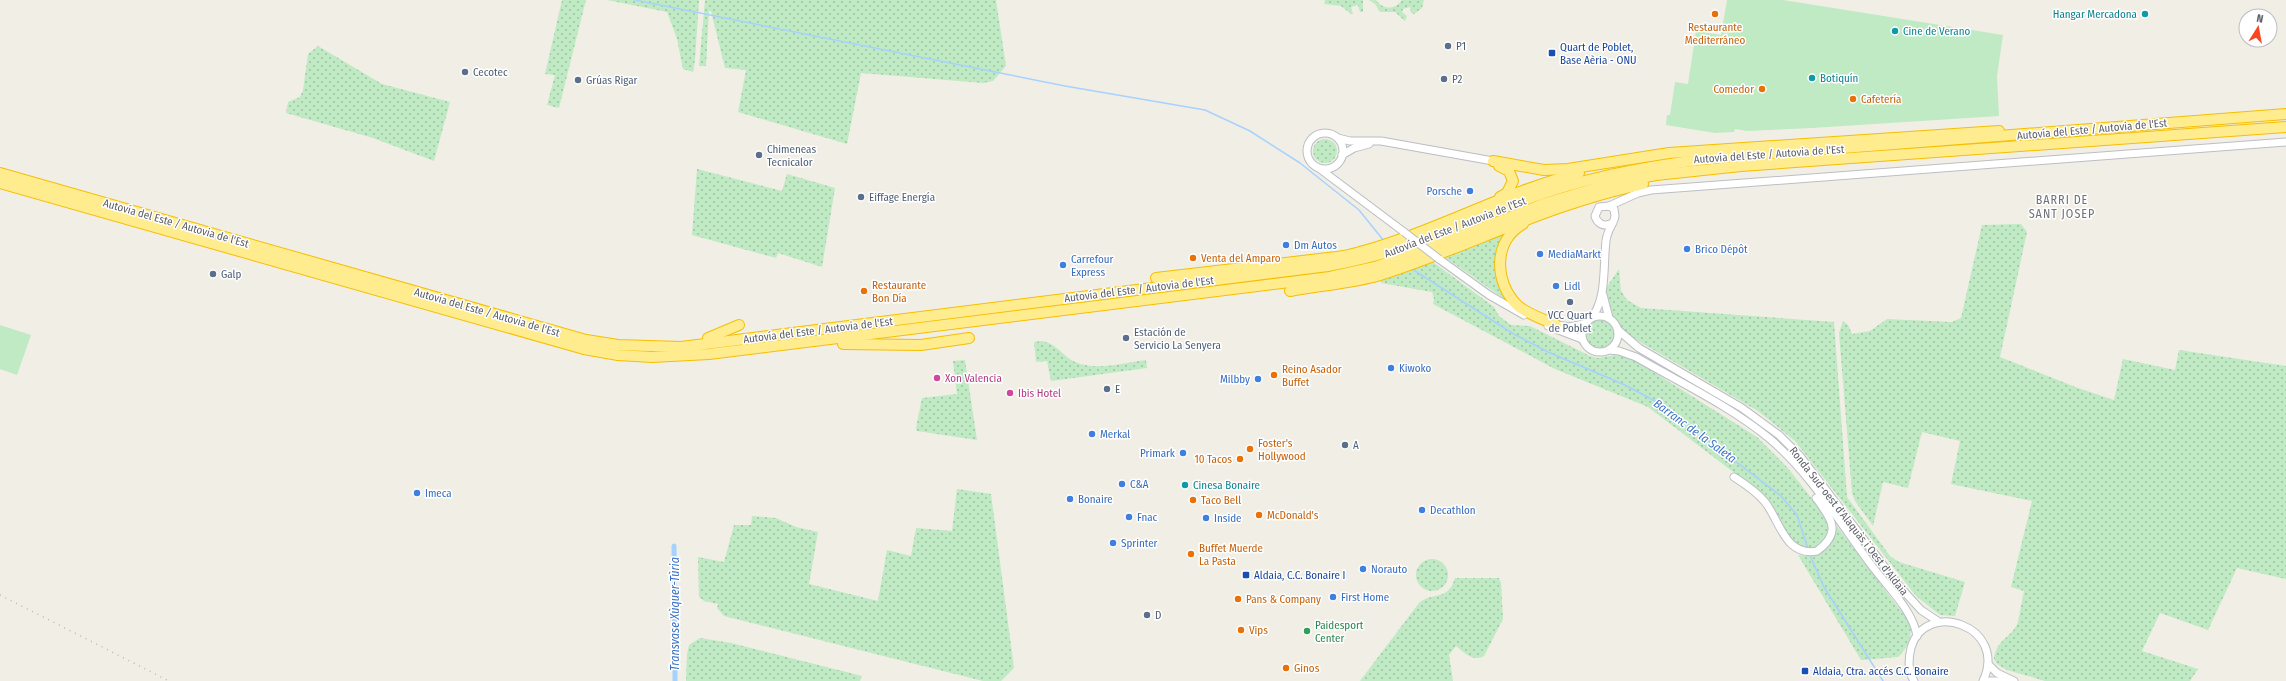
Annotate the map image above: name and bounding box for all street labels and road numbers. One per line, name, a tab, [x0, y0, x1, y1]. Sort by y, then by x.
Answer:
street label: Autovía del Este / Autovia de l'Est	[2016, 116, 2168, 143]
street label: Autovía del Este / Autovia de l'Est	[1693, 143, 1845, 166]
street label: Autovía del Este / Autovia de l'Est	[1382, 194, 1528, 261]
street label: Autovía del Este / Autovia de l'Est	[102, 196, 251, 251]
street label: Autovía del Este / Autovia de l'Est	[1063, 274, 1215, 305]
street label: Autovía del Este / Autovia de l'Est	[413, 285, 562, 340]
street label: Autovía del Este / Autovia de l'Est	[742, 315, 894, 346]
street label: Ronda Sud-oest d'Alaquàs i Oest d'Aldaia	[1787, 444, 1911, 598]

